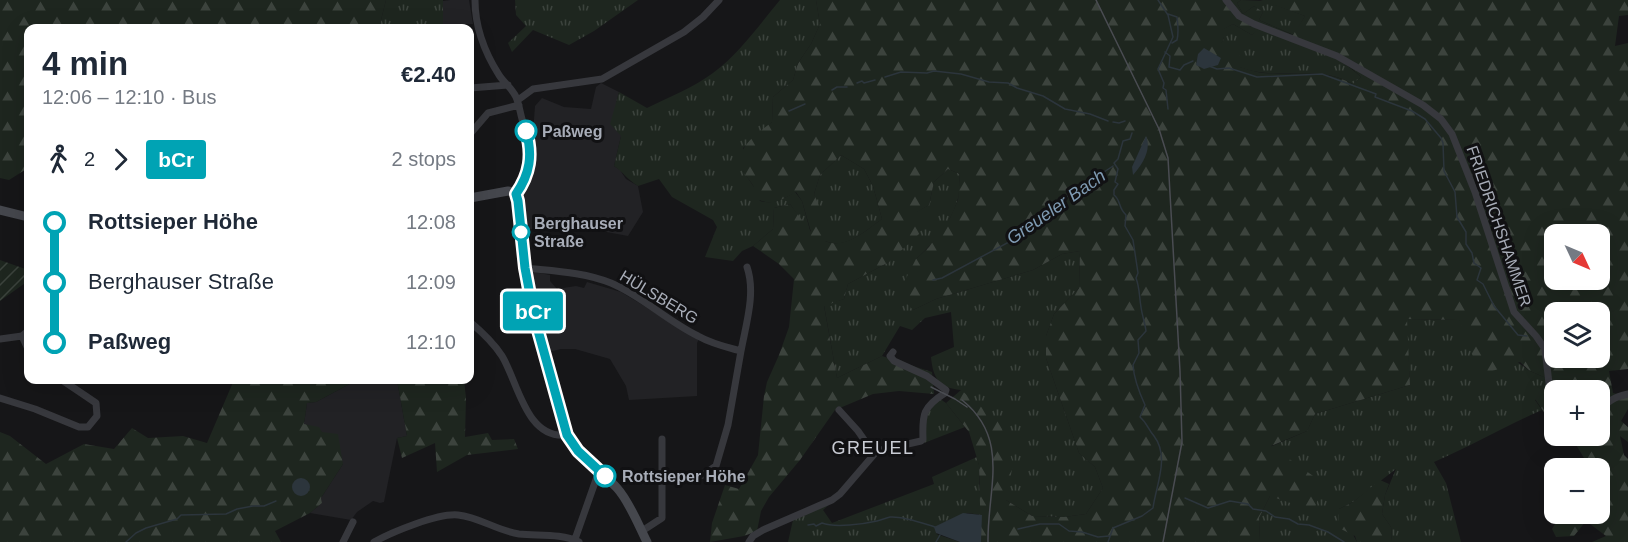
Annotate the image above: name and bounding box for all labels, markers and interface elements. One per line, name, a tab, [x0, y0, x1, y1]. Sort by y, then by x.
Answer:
text: 4 min	[42, 45, 128, 82]
text: €2.40	[401, 62, 456, 87]
text: 12:06 – 12:10 · Bus	[42, 86, 217, 108]
marker: Paßweg	[515, 120, 537, 142]
place label: Paßweg	[542, 123, 602, 140]
icon: walk	[42, 143, 75, 176]
icon: forward	[104, 143, 137, 176]
street label: FRIEDRICHSHAMMER	[1463, 143, 1535, 309]
text: 2	[84, 148, 95, 170]
text: bCr	[158, 148, 194, 171]
text: 2 stops	[392, 148, 456, 170]
water label: Greueler Bach	[1003, 166, 1109, 248]
text: Rottsieper Höhe	[88, 209, 258, 234]
text: 12:08	[406, 211, 456, 233]
place label: Berghauser Straße	[534, 215, 623, 250]
marker: Berghauser Straße	[512, 223, 530, 241]
north arrow	[1544, 224, 1610, 290]
map controls	[1544, 224, 1610, 524]
street label: HÜLSBERG	[617, 267, 701, 327]
text: Berghauser Straße	[88, 269, 274, 294]
text: 12:09	[406, 271, 456, 293]
line badge: bCr	[498, 292, 568, 330]
text: bCr	[515, 300, 551, 323]
button: layers	[1544, 302, 1610, 368]
text: Paßweg	[88, 329, 171, 354]
text: 12:10	[406, 331, 456, 353]
button: +	[1544, 380, 1610, 446]
district label: GREUEL	[831, 438, 915, 458]
button: −	[1544, 458, 1610, 524]
marker: Rottsieper Höhe	[594, 465, 616, 487]
place label: Rottsieper Höhe	[622, 468, 746, 485]

